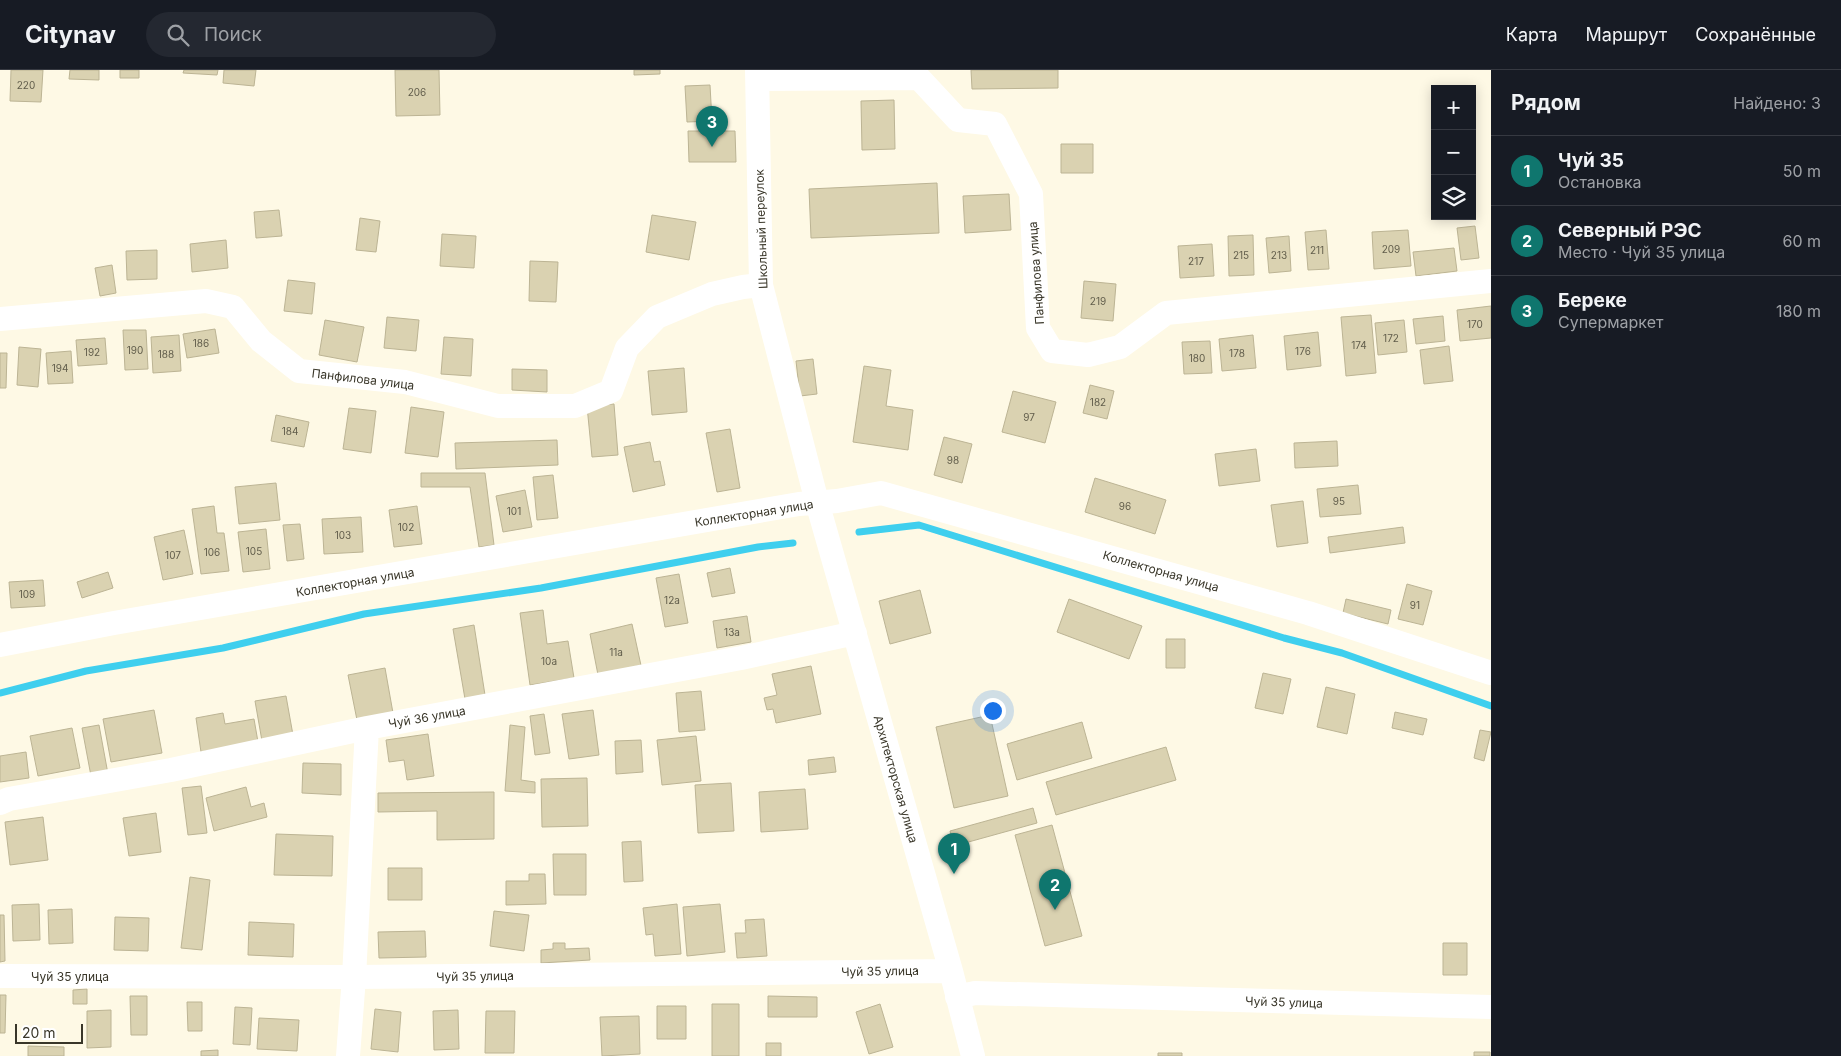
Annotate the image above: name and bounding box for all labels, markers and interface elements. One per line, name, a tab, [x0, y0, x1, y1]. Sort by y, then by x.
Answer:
search box	[146, 12, 496, 57]
text: Citynav	[25, 20, 116, 49]
icon: search	[164, 21, 192, 49]
text: Поиск	[204, 23, 262, 46]
text: Карта	[1506, 24, 1558, 45]
text: Маршрут	[1586, 24, 1667, 45]
text: Сохранённые	[1695, 24, 1816, 45]
house number: 220	[17, 79, 35, 91]
map controls	[1431, 85, 1476, 220]
button: +	[1431, 85, 1476, 130]
house number: 206	[408, 86, 426, 98]
text: Рядом	[1511, 90, 1581, 115]
text: Найдено: 3	[1733, 93, 1821, 113]
pin: 3	[696, 106, 728, 147]
button: −	[1431, 130, 1476, 175]
text: Чуй 35	[1558, 149, 1624, 172]
text: 1	[1524, 161, 1530, 181]
text: 50 m	[1783, 161, 1821, 181]
street label: Школьный переулок	[751, 168, 771, 289]
text: Остановка	[1558, 172, 1642, 192]
button: layers	[1431, 175, 1476, 220]
text: Северный РЭС	[1558, 219, 1702, 242]
street label: Панфилова улица	[1025, 221, 1047, 325]
text: 2	[1522, 231, 1532, 251]
text: 60 m	[1782, 231, 1821, 251]
text: Место · Чуй 35 улица	[1558, 242, 1725, 262]
house number: 209	[1382, 243, 1400, 255]
house number: 211	[1310, 244, 1324, 256]
house number: 215	[1233, 249, 1249, 261]
house number: 213	[1271, 249, 1287, 261]
house number: 217	[1188, 255, 1204, 267]
text: Береке	[1558, 289, 1627, 312]
house number: 219	[1090, 295, 1106, 307]
text: 3	[1522, 301, 1532, 321]
text: 180 m	[1776, 301, 1821, 321]
text: Супермаркет	[1558, 312, 1663, 332]
house number: 170	[1467, 318, 1483, 330]
house number: 172	[1383, 332, 1399, 344]
house number: 186	[193, 337, 209, 349]
house number: 174	[1351, 339, 1367, 351]
house number: 190	[127, 344, 143, 356]
house number: 176	[1295, 345, 1311, 357]
house number: 192	[84, 346, 100, 358]
house number: 178	[1229, 347, 1245, 359]
house number: 188	[158, 348, 174, 360]
house number: 180	[1189, 352, 1205, 364]
house number: 194	[52, 362, 68, 374]
street label: Панфилова улица	[311, 365, 415, 393]
house number: 182	[1090, 396, 1106, 408]
house number: 97	[1023, 411, 1035, 423]
house number: 184	[282, 425, 298, 437]
house number: 98	[947, 454, 959, 466]
house number: 95	[1333, 495, 1345, 507]
street label: Коллекторная улица	[694, 496, 814, 530]
house number: 96	[1119, 500, 1131, 512]
house number: 101	[507, 505, 521, 517]
house number: 102	[398, 521, 414, 533]
house number: 103	[335, 529, 351, 541]
house number: 105	[246, 545, 262, 557]
house number: 106	[204, 546, 220, 558]
street label: Коллекторная улица	[1101, 547, 1221, 595]
house number: 107	[165, 549, 181, 561]
street label: Коллекторная улица	[295, 564, 415, 600]
house number: 109	[19, 588, 35, 600]
house number: 12а	[664, 594, 680, 606]
house number: 91	[1410, 599, 1420, 611]
house number: 13а	[724, 626, 740, 638]
house number: 11а	[609, 646, 623, 658]
house number: 10а	[541, 655, 557, 667]
your location	[980, 698, 1006, 724]
street label: Чуй 36 улица	[387, 703, 467, 731]
street label: Архитекторская улица	[871, 713, 921, 845]
pin: 1	[938, 833, 970, 874]
pin: 2	[1039, 869, 1071, 910]
street label: Чуй 35 улица	[841, 963, 919, 979]
street label: Чуй 35 улица	[436, 968, 514, 984]
street label: Чуй 35 улица	[31, 969, 109, 984]
street label: Чуй 35 улица	[1245, 993, 1323, 1011]
scale bar	[15, 1021, 82, 1044]
text: 20 m	[22, 1024, 56, 1041]

